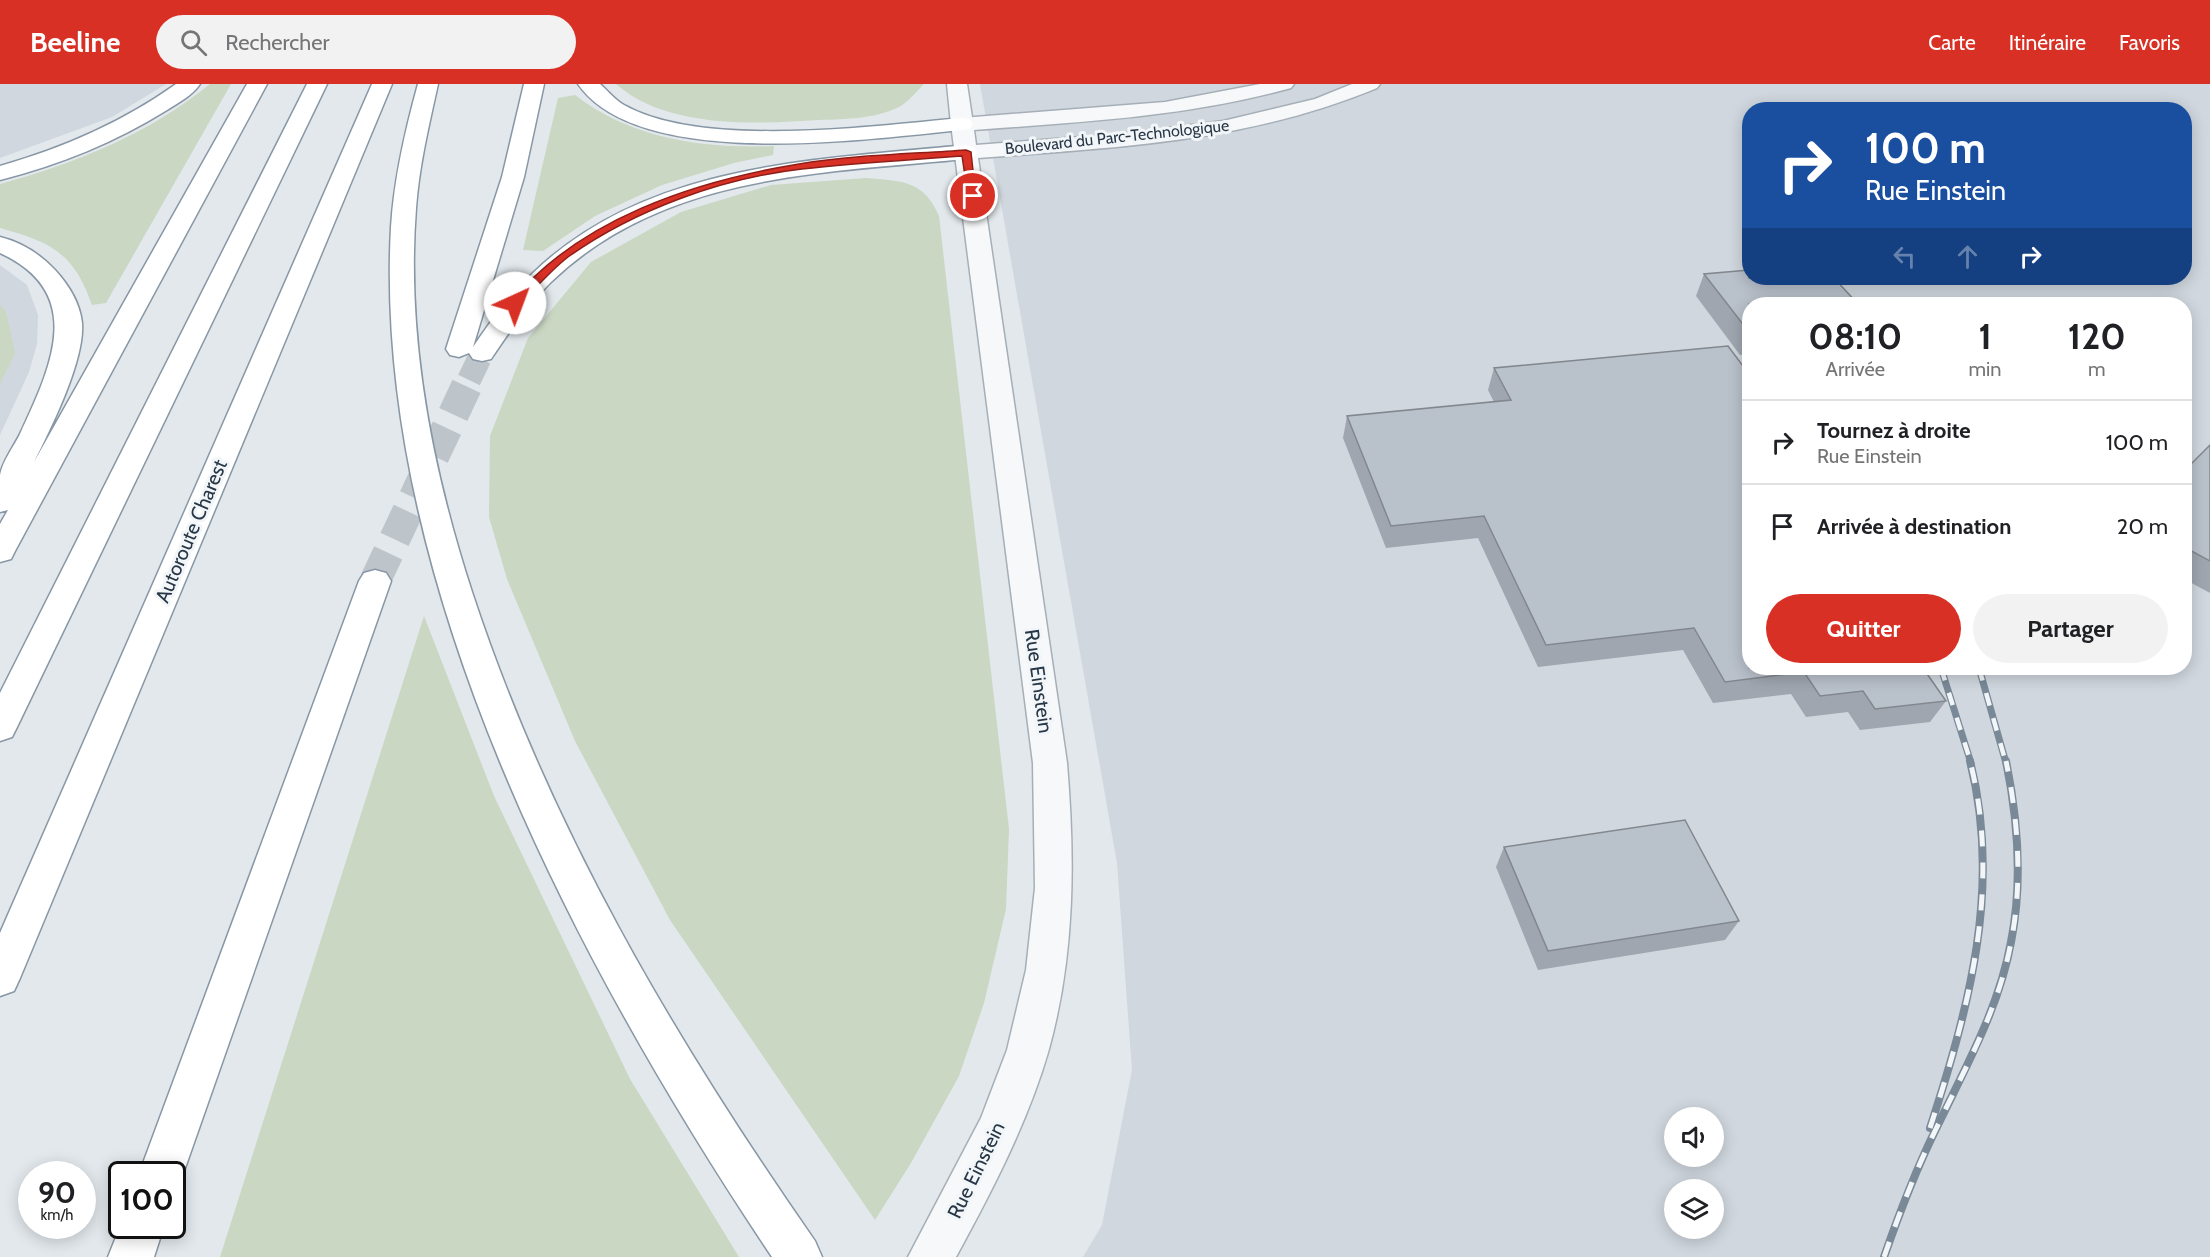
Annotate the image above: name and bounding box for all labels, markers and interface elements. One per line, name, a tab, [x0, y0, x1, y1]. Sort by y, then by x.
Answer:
search box	[156, 15, 576, 69]
text: Beeline	[30, 25, 120, 59]
icon: search	[177, 26, 210, 59]
text: Rechercher	[225, 29, 329, 56]
text: Carte	[1928, 30, 1976, 55]
text: Itinéraire	[2009, 30, 2086, 55]
text: Favoris	[2119, 30, 2180, 55]
street label: Boulevard du Parc-Technologique	[1004, 116, 1230, 158]
text: 100 m	[1865, 122, 1986, 174]
icon: right	[1766, 126, 1844, 204]
pin	[947, 170, 998, 221]
text: Rue Einstein	[1865, 174, 2006, 207]
icon: arrive	[956, 179, 989, 212]
icon: left	[1888, 240, 1921, 273]
icon: ahead	[1951, 240, 1984, 273]
icon: right	[2014, 240, 2047, 273]
position arrow	[483, 271, 547, 335]
text: 08:10	[1808, 314, 1902, 358]
text: 1	[1978, 314, 1992, 358]
text: 120	[2068, 314, 2126, 358]
text: Arrivée	[1826, 357, 1885, 381]
text: min	[1969, 357, 2002, 381]
text: m	[2088, 357, 2106, 381]
text: Tournez à droite	[1817, 417, 1971, 444]
icon: right	[1766, 426, 1799, 459]
text: 100 m	[2106, 429, 2168, 456]
text: Rue Einstein	[1817, 444, 1922, 468]
street label: Autoroute Charest	[150, 456, 232, 606]
icon: arrive	[1766, 510, 1799, 543]
text: Arrivée à destination	[1817, 513, 2011, 540]
text: 20 m	[2117, 513, 2168, 540]
button: Quitter	[1766, 594, 1961, 663]
button: Partager	[1973, 594, 2168, 663]
street label: Rue Einstein	[1020, 628, 1058, 734]
map controls	[1664, 1107, 1724, 1239]
button: sound	[1664, 1107, 1724, 1167]
street label: Rue Einstein	[942, 1118, 1010, 1222]
speed limit sign: 100	[108, 1161, 186, 1239]
text: 90	[38, 1174, 76, 1211]
button: layers	[1664, 1179, 1724, 1239]
text: km/h	[41, 1206, 73, 1224]

